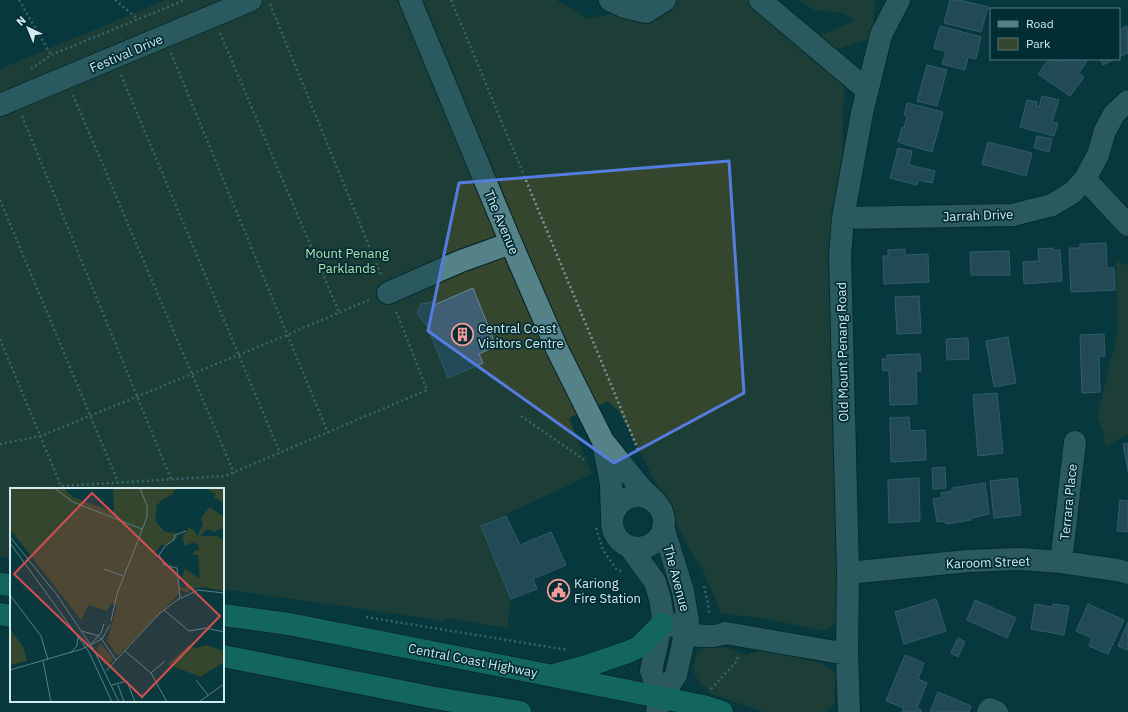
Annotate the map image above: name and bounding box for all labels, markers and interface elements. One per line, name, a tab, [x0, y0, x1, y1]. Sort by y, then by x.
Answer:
north arrow	[8, 8, 48, 48]
legend	[990, 8, 1120, 60]
text: N	[13, 13, 29, 29]
text: Road	[1026, 16, 1054, 31]
street label: Festival Drive	[87, 30, 165, 77]
text: Park	[1026, 36, 1051, 51]
street label: The Avenue	[480, 187, 523, 257]
street label: Jarrah Drive	[942, 206, 1014, 225]
park label: Mount Penang Parklands	[305, 245, 389, 277]
street label: Old Mount Penang Road	[833, 282, 852, 422]
place label: Central Coast Visitors Centre	[478, 320, 564, 352]
building icon: Central Coast Visitors Centre	[449, 322, 475, 348]
street label: Terrara Place	[1056, 463, 1081, 541]
inset map	[10, 488, 224, 702]
street label: The Avenue	[659, 543, 694, 613]
street label: Karoom Street	[946, 553, 1030, 572]
place label: Kariong Fire Station	[574, 575, 641, 607]
public building icon: Kariong Fire Station	[546, 577, 572, 603]
street label: Central Coast Highway	[407, 640, 540, 681]

